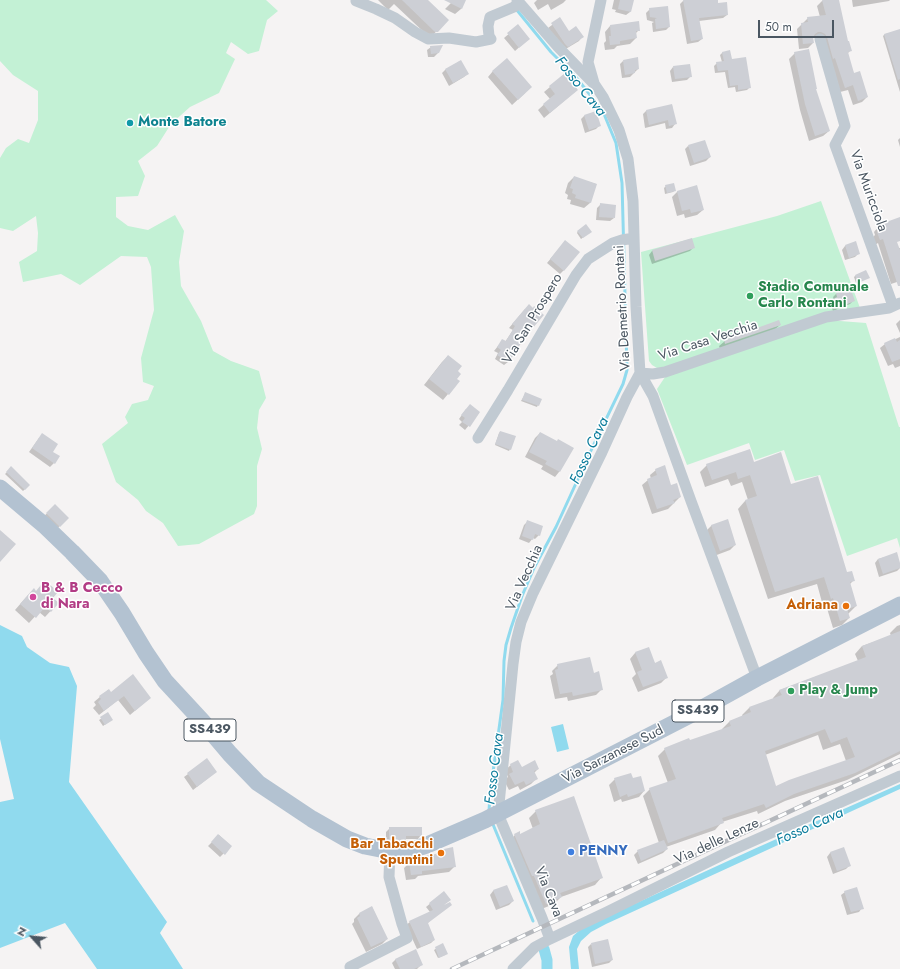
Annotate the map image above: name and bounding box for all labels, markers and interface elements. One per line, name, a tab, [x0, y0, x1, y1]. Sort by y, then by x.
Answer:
scale bar	[760, 12, 836, 38]
text: 50 m	[765, 18, 792, 36]
water label: Fosso Cava	[550, 53, 610, 121]
place label: Monte Batore	[138, 115, 227, 131]
marker: Monte Batore	[125, 118, 135, 128]
street label: Via Muricciola	[845, 148, 891, 234]
street label: Via Demetrio Rontani	[611, 245, 635, 371]
street label: Via San Prospero	[499, 271, 567, 367]
place label: Stadio Comunale Carlo Rontani	[758, 280, 869, 312]
marker: Stadio Comunale Carlo Rontani	[745, 291, 755, 301]
street label: Via Casa Vecchia	[656, 317, 760, 365]
water label: Fosso Cava	[567, 415, 613, 487]
street label: Via Vecchia	[503, 542, 547, 614]
place label: B & B Cecco di Nara	[41, 581, 123, 614]
marker: B & B Cecco di Nara	[28, 592, 38, 602]
place label: Adriana	[786, 598, 838, 614]
marker: Adriana	[841, 601, 851, 611]
place label: Play & Jump	[799, 683, 878, 699]
marker: Play & Jump	[786, 686, 796, 696]
road number: SS439	[672, 700, 724, 722]
road number: SS439	[184, 719, 236, 741]
street label: Via Sarzanese Sud	[560, 722, 666, 788]
water label: Fosso Cava	[482, 732, 508, 806]
water label: Fosso Cava	[774, 804, 846, 850]
street label: Via delle Lenze	[672, 815, 762, 869]
place label: Bar Tabacchi Spuntini	[350, 837, 433, 870]
place label: PENNY	[579, 844, 628, 860]
marker: PENNY	[566, 847, 576, 857]
marker: Bar Tabacchi Spuntini	[436, 848, 446, 858]
street label: Via Cava	[530, 864, 566, 920]
north arrow	[12, 917, 52, 957]
text: N	[12, 924, 30, 939]

